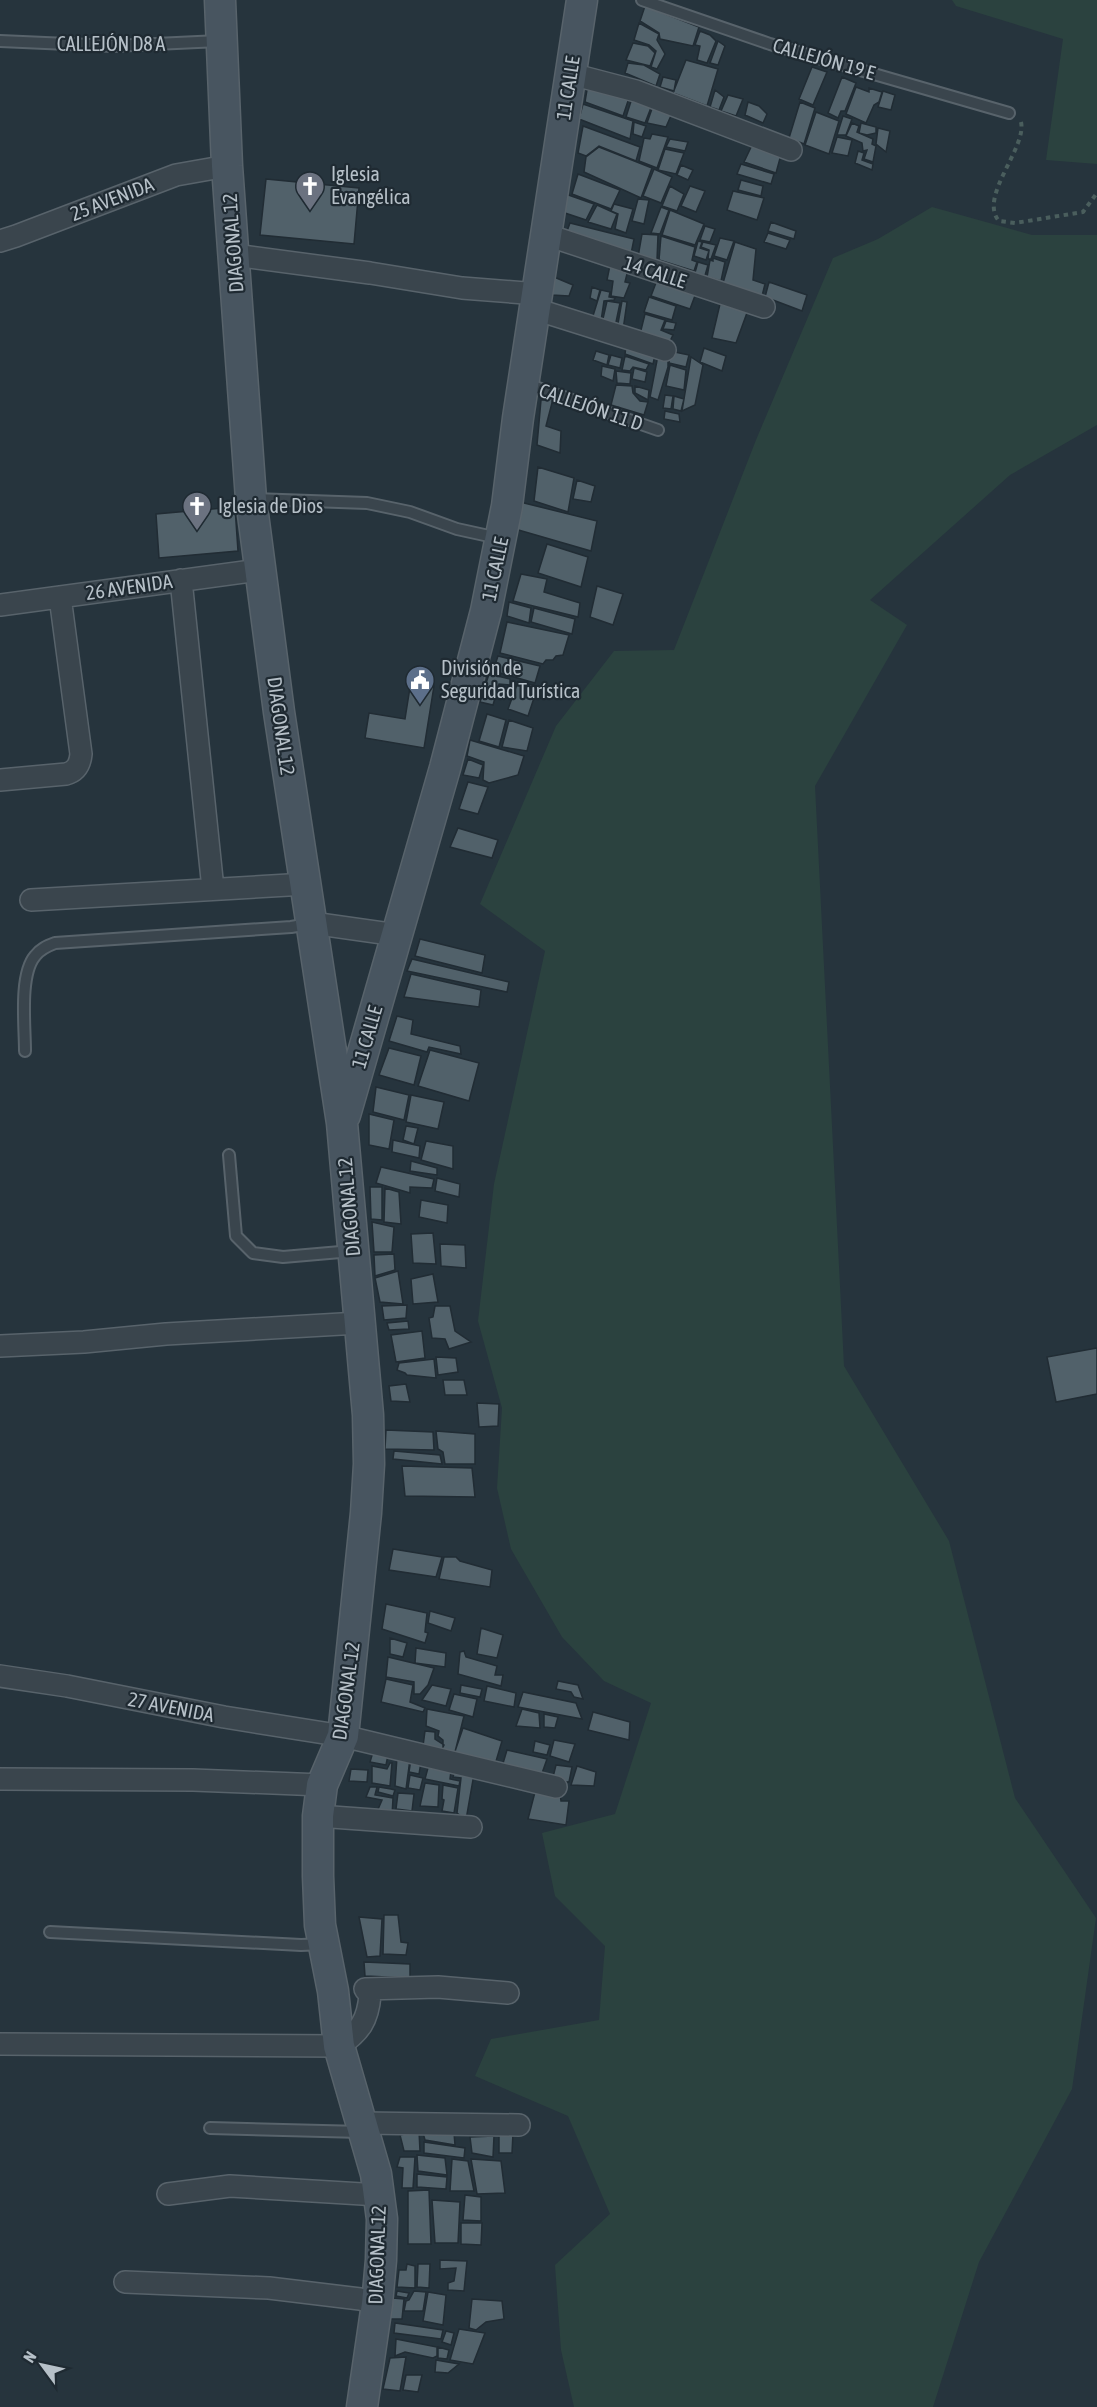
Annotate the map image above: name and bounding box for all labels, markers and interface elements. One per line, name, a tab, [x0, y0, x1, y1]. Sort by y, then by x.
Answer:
street label: CALLEJÓN D8 A	[57, 32, 165, 55]
street label: CALLEJÓN 19 E	[770, 33, 878, 84]
street label: 11 CALLE	[551, 54, 584, 121]
place label: Iglesia Evangélica	[331, 162, 410, 208]
church icon: Iglesia Evangélica	[294, 170, 326, 212]
street label: 25 AVENIDA	[67, 172, 157, 225]
street label: DIAGONAL 12	[218, 193, 247, 293]
street label: 14 CALLE	[621, 251, 690, 293]
street label: CALLEJÓN 11 D	[536, 378, 646, 435]
church icon: Iglesia de Dios	[181, 490, 213, 532]
place label: Iglesia de Dios	[218, 494, 323, 517]
street label: 11 CALLE	[477, 535, 513, 603]
street label: 26 AVENIDA	[84, 569, 174, 604]
place label: División de Seguridad Turística	[441, 656, 580, 702]
public building icon: División de Seguridad Turística	[404, 664, 436, 706]
street label: DIAGONAL 12	[263, 675, 300, 777]
street label: 11 CALLE	[347, 1002, 387, 1071]
street label: DIAGONAL 12	[333, 1157, 364, 1257]
street label: DIAGONAL 12	[327, 1640, 364, 1742]
street label: 27 AVENIDA	[126, 1687, 216, 1726]
street label: DIAGONAL 12	[363, 2205, 390, 2305]
north arrow	[12, 2335, 72, 2395]
text: N	[19, 2348, 40, 2366]

